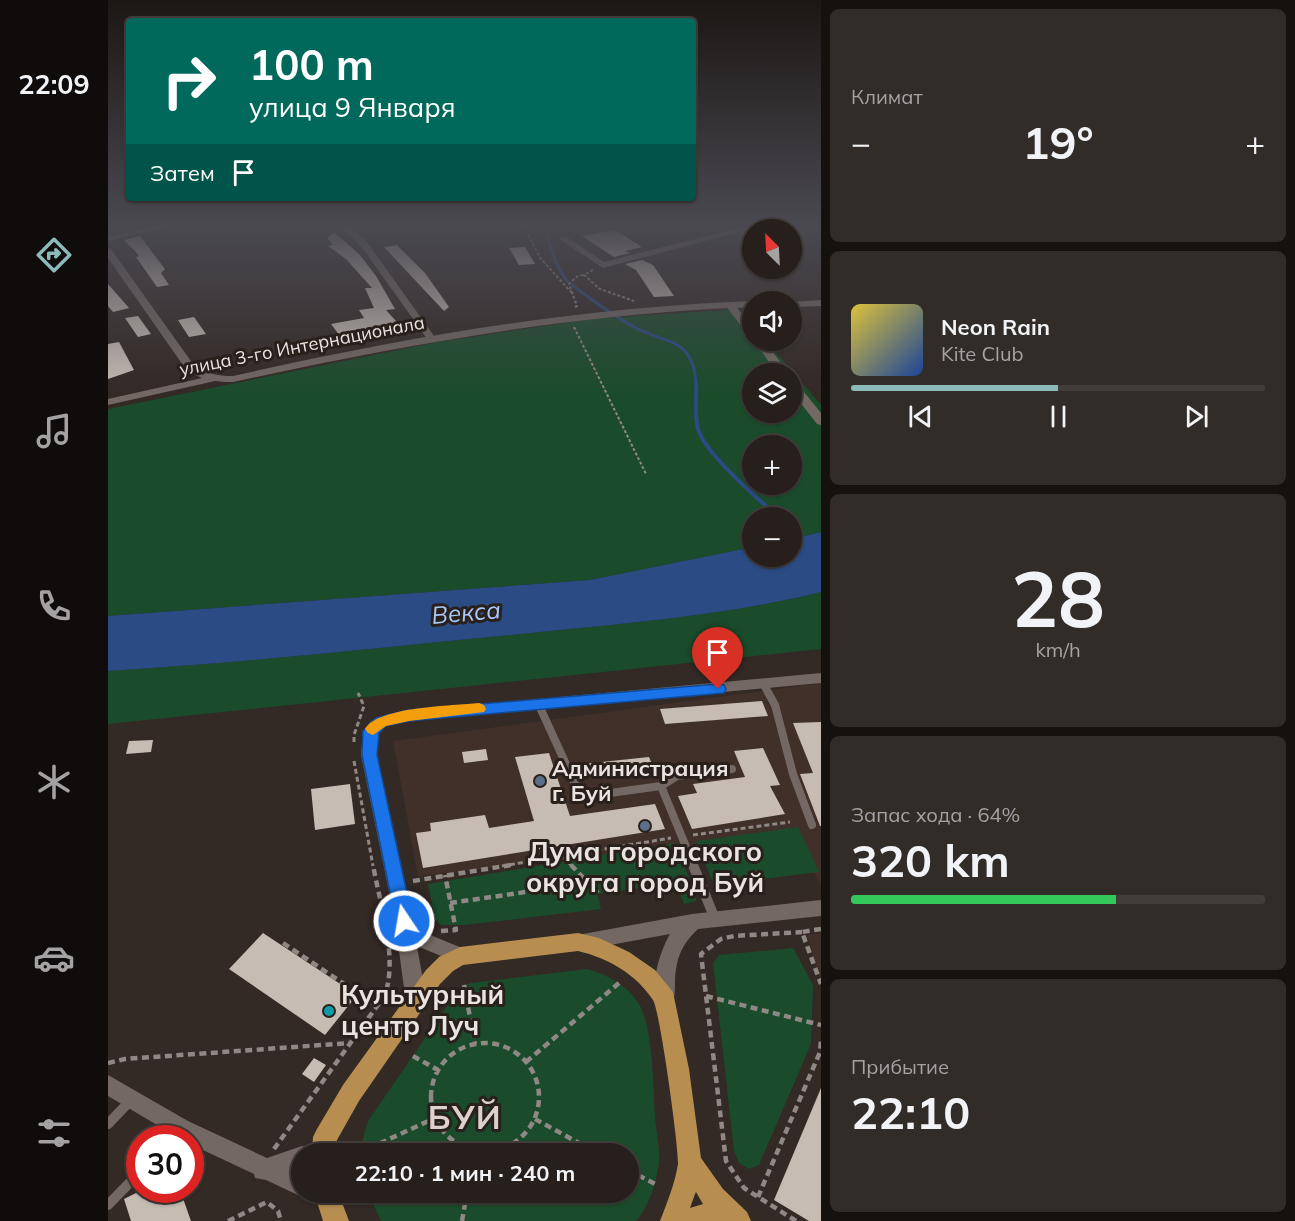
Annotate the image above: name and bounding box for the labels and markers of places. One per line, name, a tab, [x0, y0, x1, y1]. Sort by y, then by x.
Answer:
pin	[692, 627, 743, 689]
place label: Администрация г. Буй	[552, 754, 728, 807]
marker: Администрация г. Буй	[533, 774, 547, 788]
marker: Дума городского округа город Буй	[638, 819, 652, 833]
place label: Дума городского округа город Буй	[526, 834, 764, 899]
place label: Культурный центр Луч	[341, 977, 504, 1042]
marker: Культурный центр Луч	[322, 1004, 336, 1018]

